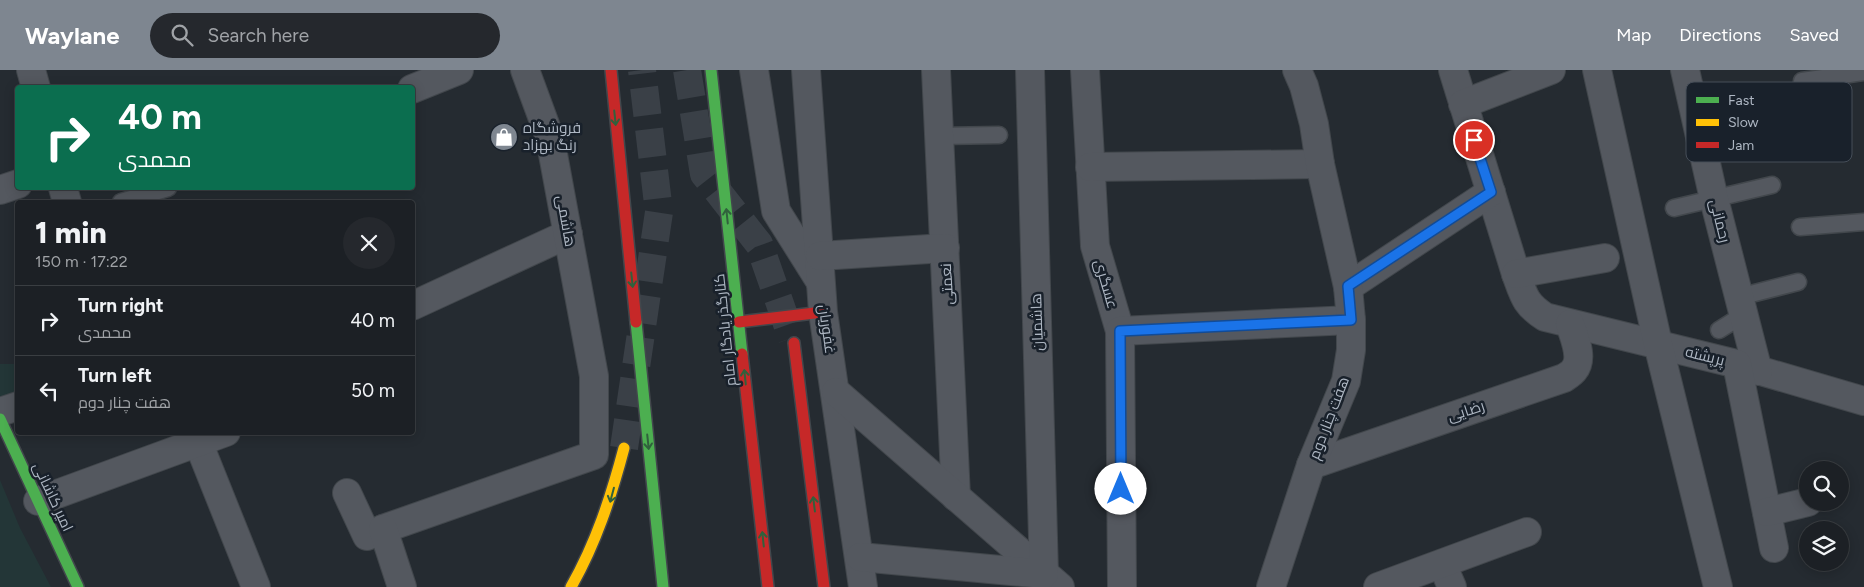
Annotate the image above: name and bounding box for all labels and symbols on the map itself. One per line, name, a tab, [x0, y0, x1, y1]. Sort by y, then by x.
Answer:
legend	[1686, 82, 1852, 162]
text: Fast	[1728, 92, 1754, 109]
one-way arrow	[611, 110, 620, 126]
text: Slow	[1728, 114, 1759, 131]
place label: فروشگاه رنگ بهزاد	[523, 119, 581, 155]
pin	[1453, 119, 1495, 161]
shop icon: فروشگاه رنگ بهزاد	[489, 122, 519, 152]
text: Jam	[1728, 137, 1754, 154]
street label: هاشمی	[552, 194, 579, 248]
street label: رحمانی	[1705, 197, 1734, 245]
one-way arrow	[722, 208, 732, 224]
street label: عسگری	[1089, 257, 1122, 311]
street label: نعمتی	[937, 263, 958, 305]
one-way arrow	[627, 272, 637, 288]
street label: کنارگذر یادگار امام	[710, 273, 741, 387]
street label: هاشمیان	[1027, 293, 1048, 351]
street label: غفوریان	[814, 303, 839, 355]
street label: پرپشته	[1683, 342, 1726, 371]
one-way arrow	[740, 369, 750, 385]
street label: هفت چنار دوم	[1305, 374, 1354, 462]
street label: رضایی	[1445, 397, 1487, 426]
one-way arrow	[644, 434, 653, 450]
street label: امیر کاشانی	[28, 460, 77, 535]
position arrow	[1094, 462, 1146, 514]
one-way arrow	[606, 487, 616, 503]
one-way arrow	[809, 496, 819, 512]
one-way arrow	[758, 531, 768, 547]

